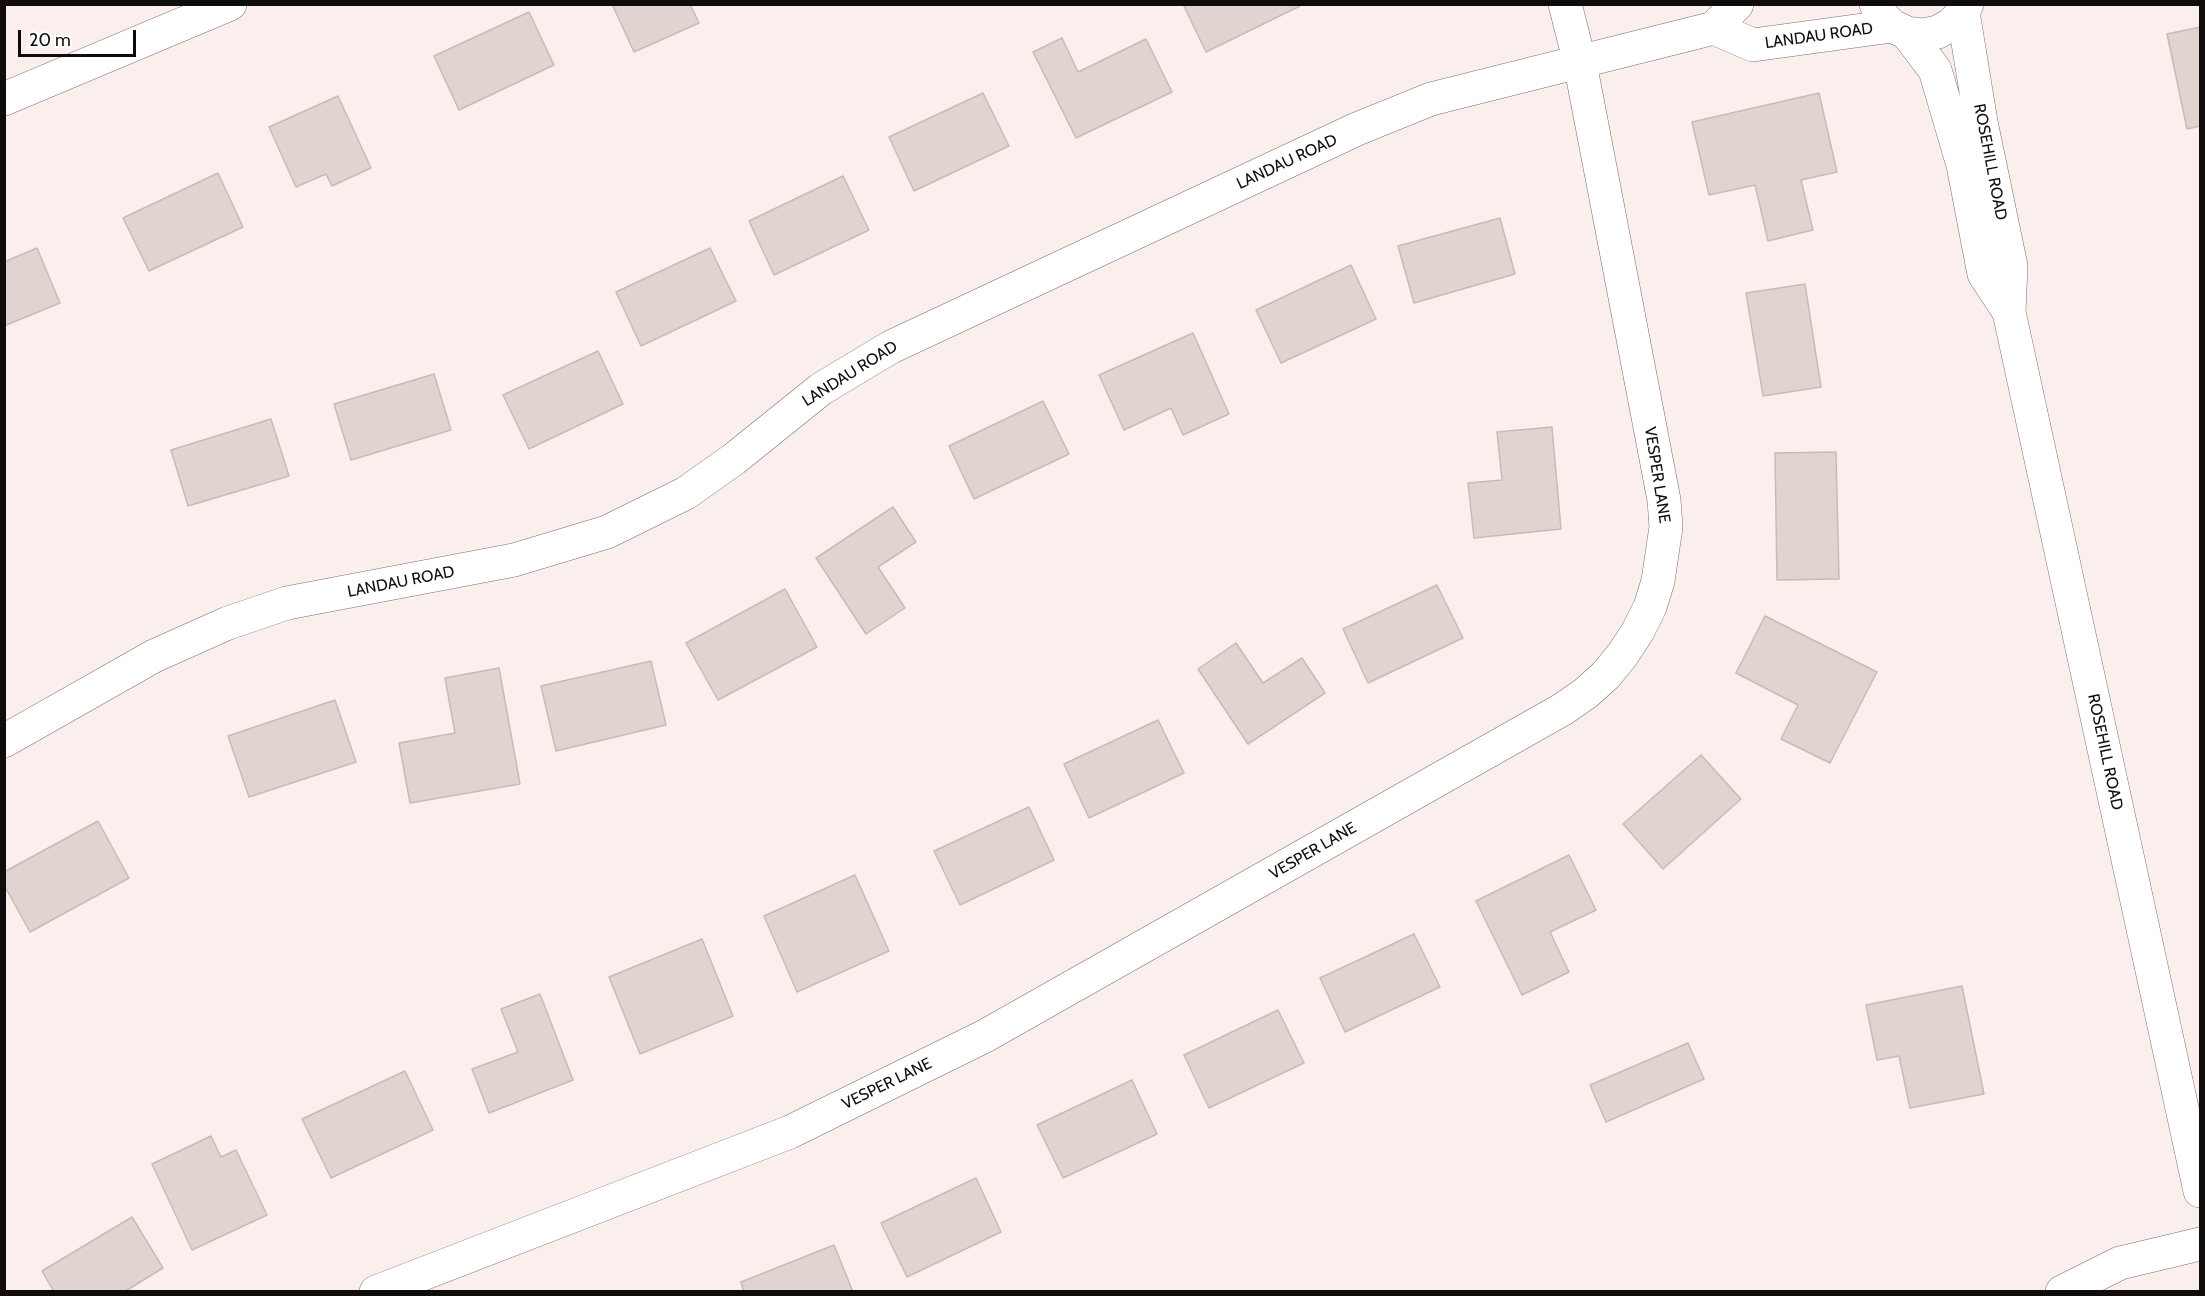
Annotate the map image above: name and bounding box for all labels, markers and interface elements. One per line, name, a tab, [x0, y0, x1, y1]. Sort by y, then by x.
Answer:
scale bar	[21, 18, 140, 56]
street label: LANDAU ROAD	[1764, 19, 1874, 53]
text: 20 m	[29, 29, 71, 51]
street label: ROSEHILL ROAD	[1969, 102, 2011, 222]
street label: LANDAU ROAD	[1234, 130, 1340, 194]
street label: LANDAU ROAD	[799, 337, 901, 411]
street label: VESPER LANE	[1640, 425, 1674, 525]
street label: LANDAU ROAD	[346, 562, 456, 602]
street label: ROSEHILL ROAD	[2083, 692, 2127, 812]
street label: VESPER LANE	[1266, 818, 1360, 884]
street label: VESPER LANE	[839, 1054, 935, 1114]

